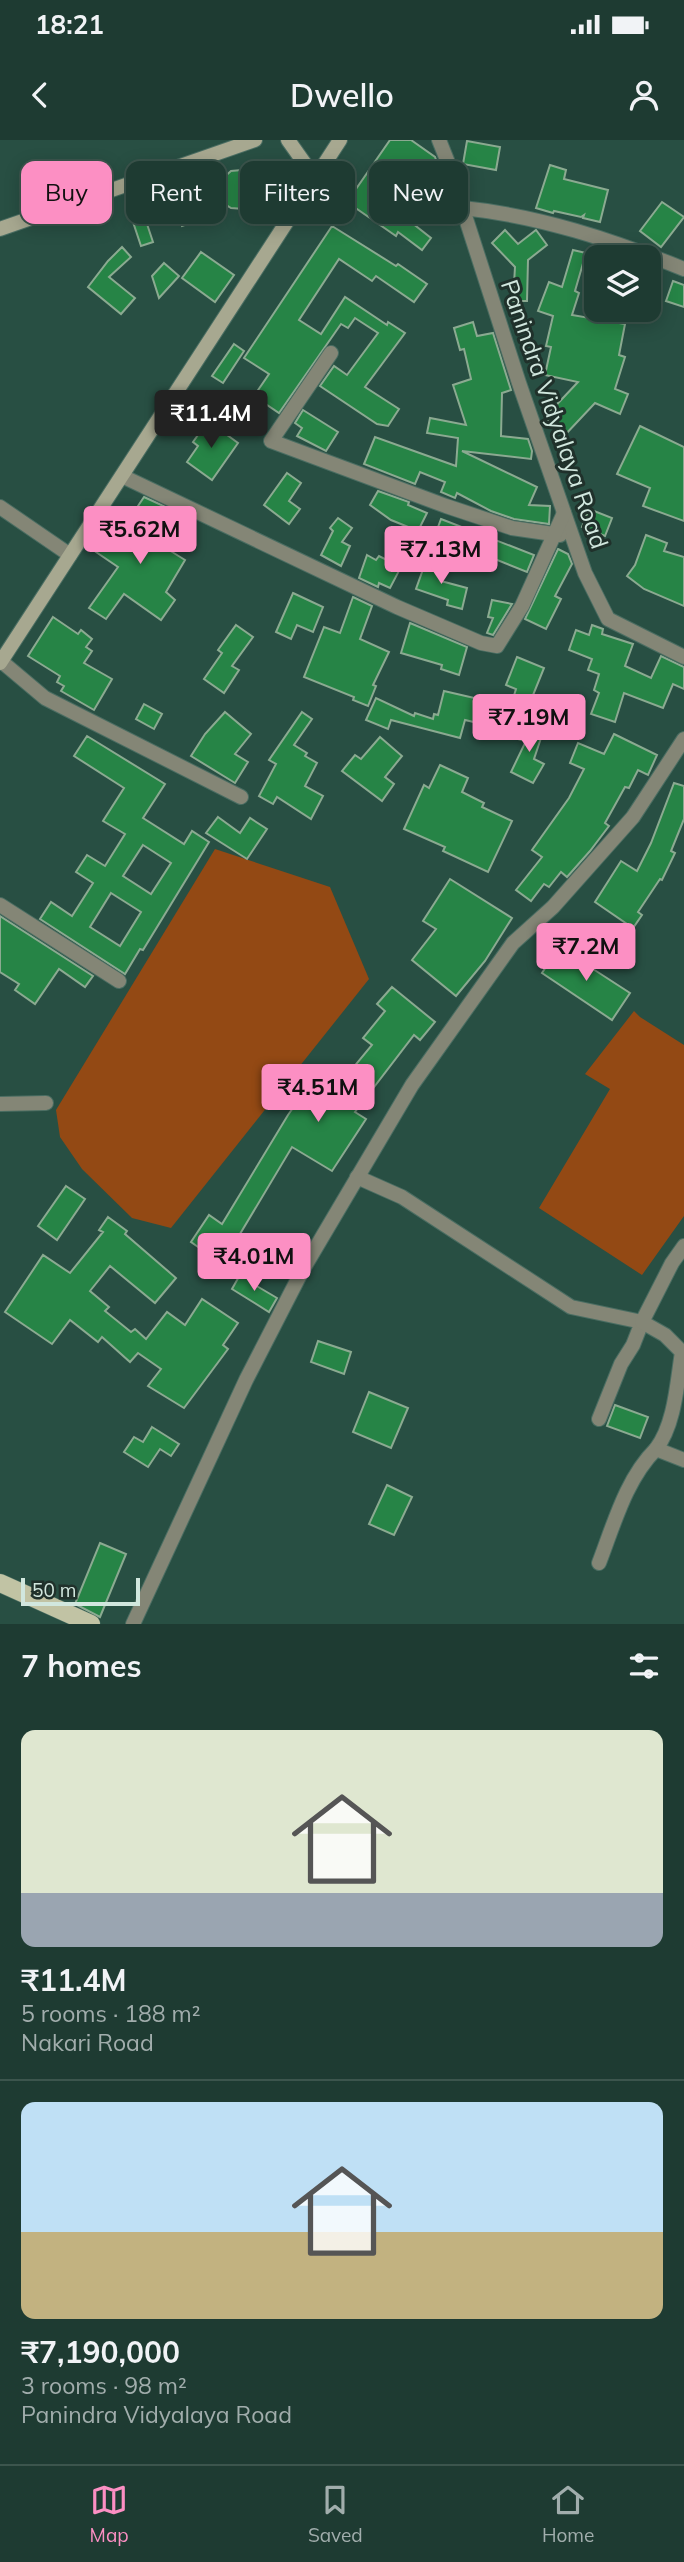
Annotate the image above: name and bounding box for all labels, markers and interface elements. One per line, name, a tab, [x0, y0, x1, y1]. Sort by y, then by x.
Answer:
text: 18:21	[35, 8, 104, 41]
text: Dwello	[290, 75, 394, 115]
icon: back	[21, 76, 59, 114]
icon: person	[625, 76, 663, 114]
chip: Buy	[21, 161, 112, 224]
chip: Rent	[126, 161, 226, 224]
chip: Filters	[240, 161, 355, 224]
chip: New	[369, 161, 468, 224]
map controls	[584, 245, 661, 322]
button: layers	[584, 245, 661, 322]
street label: Panindra Vidyalaya Road	[495, 275, 615, 553]
pin: ₹11.4M	[154, 390, 268, 450]
text: ₹11.4M	[171, 398, 251, 427]
pin: ₹5.62M	[83, 506, 197, 566]
text: ₹5.62M	[100, 514, 180, 543]
pin: ₹7.13M	[384, 526, 498, 586]
text: ₹7.13M	[401, 534, 481, 563]
pin: ₹7.19M	[472, 694, 586, 754]
text: ₹7.19M	[489, 702, 569, 731]
pin: ₹7.2M	[537, 924, 635, 983]
text: ₹7.2M	[552, 931, 620, 960]
pin: ₹4.51M	[261, 1065, 375, 1124]
text: ₹4.51M	[278, 1072, 358, 1101]
pin: ₹4.01M	[197, 1234, 311, 1293]
text: ₹4.01M	[214, 1241, 294, 1270]
scale bar	[21, 1575, 140, 1607]
text: 50 m	[32, 1578, 76, 1602]
text: 7 homes	[21, 1647, 142, 1685]
icon: filters	[625, 1647, 663, 1685]
icon: home	[279, 1776, 405, 1902]
text: ₹11.4M	[21, 1961, 127, 1999]
text: 5 rooms · 188 m²	[21, 1999, 201, 2028]
text: Nakari Road	[21, 2028, 154, 2057]
icon: home	[279, 2148, 405, 2274]
text: ₹7,190,000	[21, 2333, 180, 2371]
text: 3 rooms · 98 m²	[21, 2371, 187, 2400]
text: Panindra Vidyalaya Road	[21, 2400, 292, 2429]
tab: Map	[90, 2481, 129, 2547]
tab: Saved	[308, 2481, 363, 2547]
tab: Home	[542, 2481, 594, 2547]

